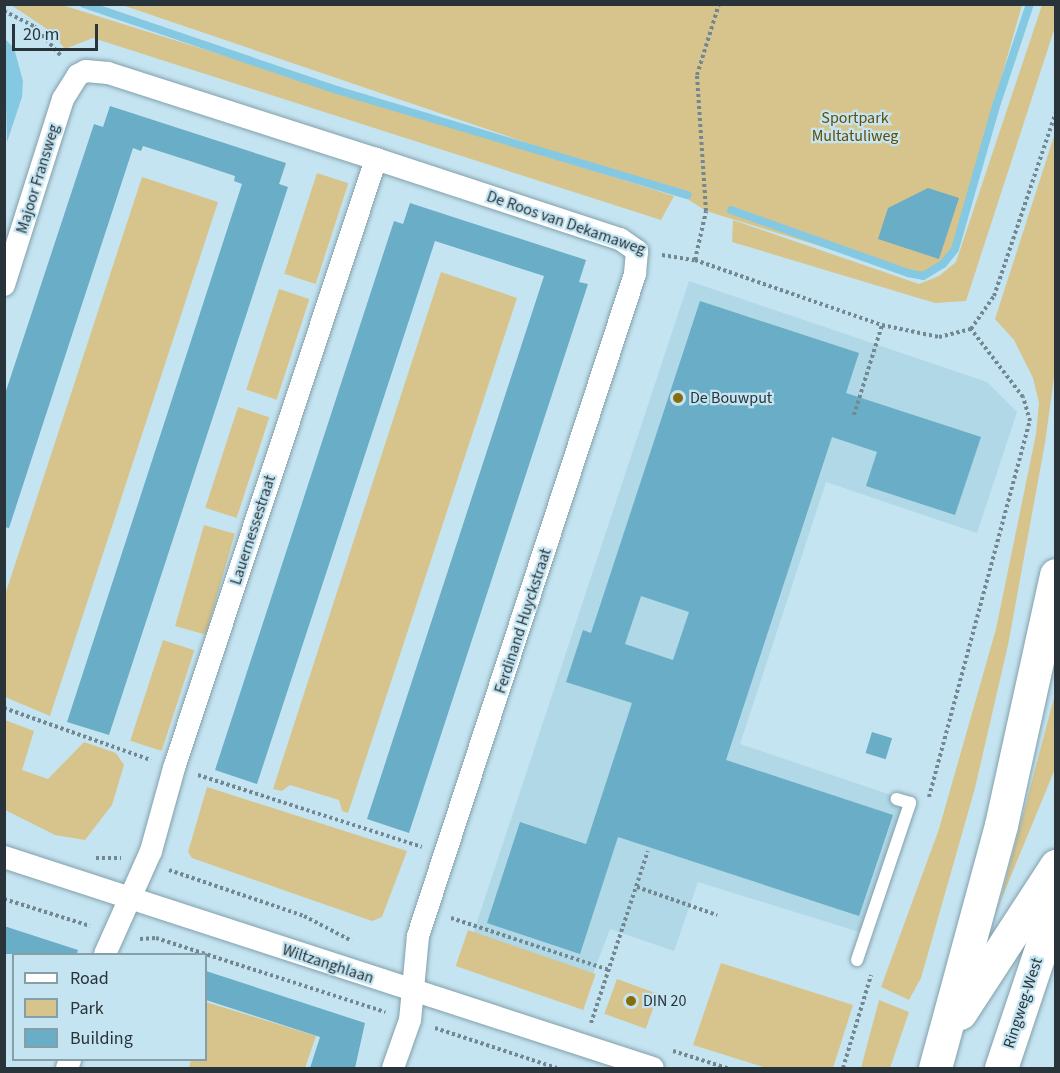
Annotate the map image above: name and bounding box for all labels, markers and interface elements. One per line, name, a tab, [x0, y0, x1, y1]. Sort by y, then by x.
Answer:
scale bar	[15, 12, 100, 50]
text: 20 m	[23, 22, 59, 47]
park label: Sportpark Multatuliweg	[812, 108, 898, 146]
street label: Majoor Fransweg	[12, 122, 64, 236]
street label: De Roos van Dekamaweg	[484, 187, 648, 259]
place label: De Bouwput	[690, 388, 772, 408]
marker: De Bouwput	[671, 391, 685, 405]
street label: Lauernessestraat	[226, 473, 280, 587]
street label: Ferdinand Huyckstraat	[490, 546, 556, 696]
street label: Wiltzanghlaan	[280, 940, 376, 988]
legend	[12, 953, 207, 1061]
street label: Ringweg-West	[999, 955, 1047, 1051]
text: Road	[70, 966, 109, 991]
place label: DIN 20	[643, 991, 687, 1011]
marker: DIN 20	[624, 994, 638, 1008]
text: Park	[70, 996, 104, 1021]
text: Building	[70, 1026, 133, 1051]

